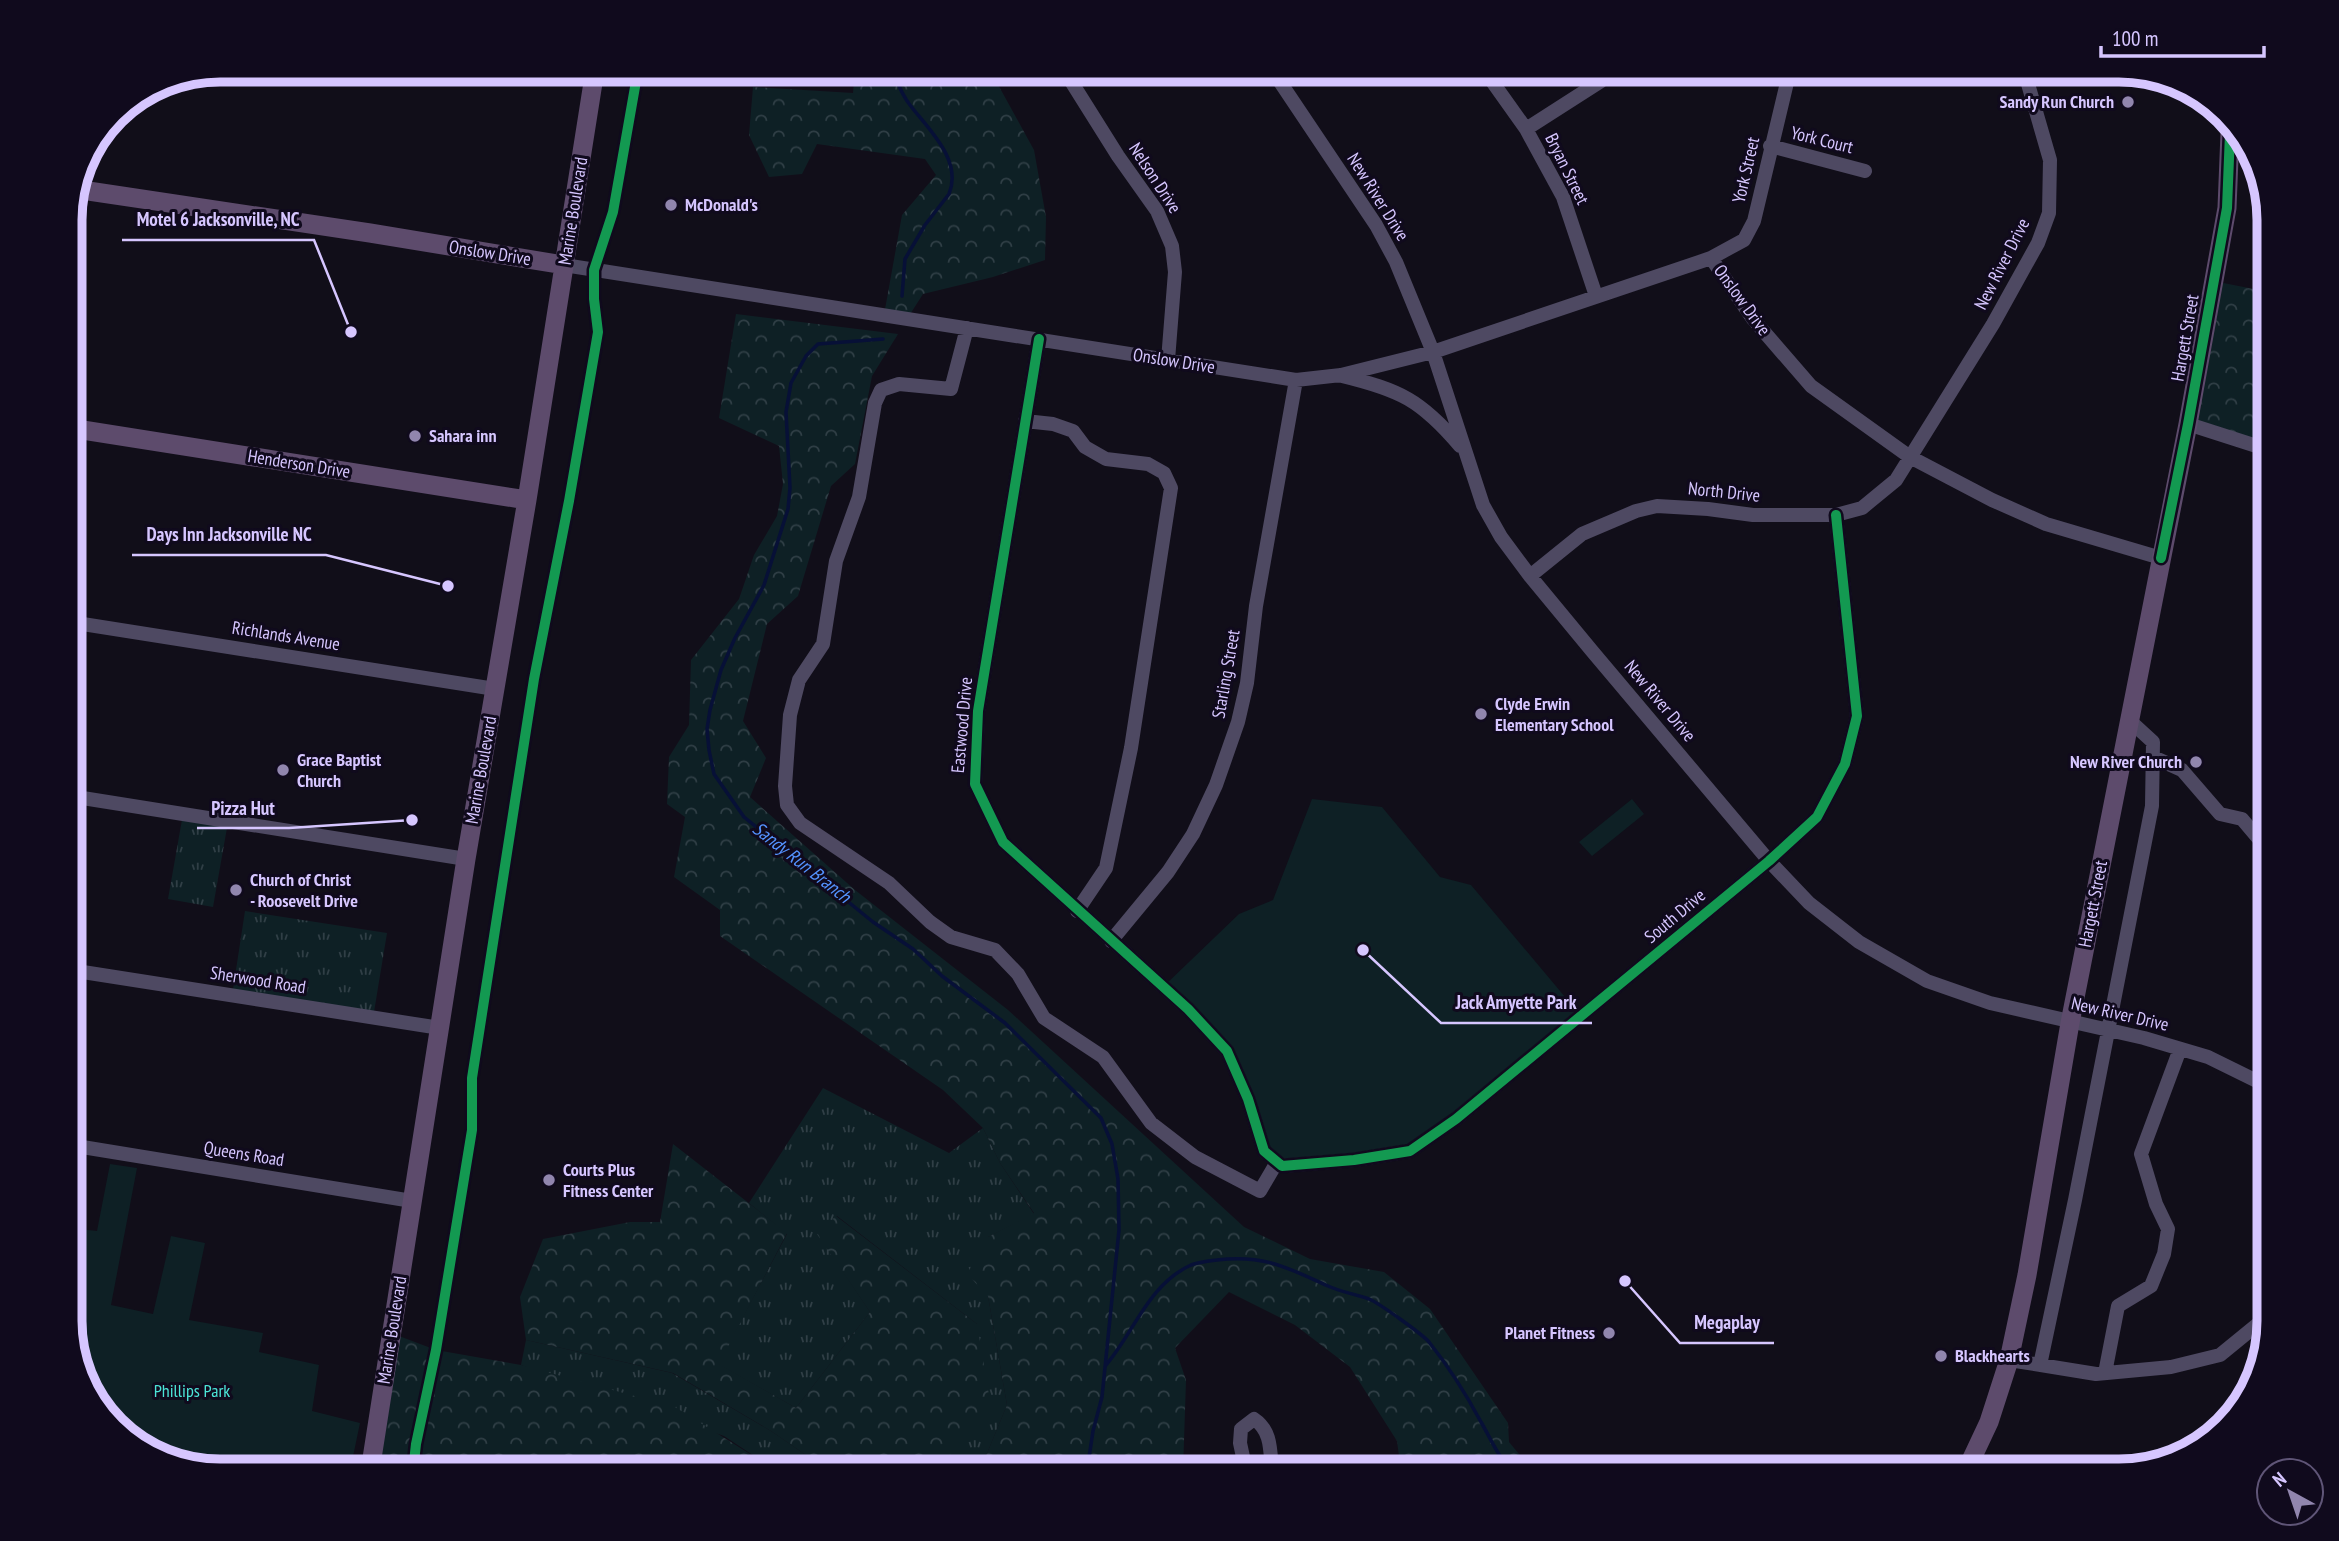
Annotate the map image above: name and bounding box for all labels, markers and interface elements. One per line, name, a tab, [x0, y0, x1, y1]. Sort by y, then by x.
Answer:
scale bar	[2101, 14, 2264, 58]
text: 100 m	[2112, 25, 2158, 52]
place label: Sandy Run Church	[2000, 90, 2114, 113]
marker: Sandy Run Church	[2120, 94, 2136, 110]
street label: York Court	[1788, 121, 1856, 158]
street label: Bryan Street	[1540, 129, 1595, 208]
street label: York Street	[1727, 135, 1764, 205]
street label: Nelson Drive	[1124, 138, 1187, 217]
street label: New River Drive	[1342, 148, 1415, 245]
street label: Marine Boulevard	[553, 155, 592, 267]
place label: McDonald's	[685, 193, 758, 216]
marker: McDonald's	[663, 197, 679, 213]
callout: Motel 6 Jacksonville, NC	[122, 200, 314, 240]
text: Motel 6 Jacksonville, NC	[137, 207, 300, 231]
street label: New River Drive	[1969, 214, 2034, 313]
street label: Onslow Drive	[448, 235, 533, 270]
street label: Onslow Drive	[1709, 260, 1776, 340]
street label: Hargett Street	[2166, 293, 2203, 383]
street label: Onslow Drive	[1132, 343, 1217, 378]
place label: Sahara inn	[429, 424, 496, 447]
marker: Sahara inn	[407, 428, 423, 444]
street label: Henderson Drive	[246, 444, 352, 483]
street label: North Drive	[1687, 476, 1761, 507]
callout: Days Inn Jacksonville NC	[132, 515, 326, 555]
text: Days Inn Jacksonville NC	[146, 522, 312, 546]
street label: Richlands Avenue	[230, 616, 342, 655]
street label: Starling Street	[1206, 628, 1245, 720]
street label: New River Drive	[1620, 655, 1701, 746]
street label: Eastwood Drive	[946, 676, 977, 774]
place label: Clyde Erwin Elementary School	[1495, 692, 1614, 736]
marker: Clyde Erwin Elementary School	[1473, 706, 1489, 722]
street label: Marine Boulevard	[460, 714, 501, 826]
place label: Grace Baptist Church	[297, 748, 382, 792]
place label: New River Church	[2070, 750, 2182, 773]
marker: New River Church	[2188, 754, 2204, 770]
marker: Grace Baptist Church	[275, 762, 291, 778]
callout: Pizza Hut	[197, 788, 289, 828]
text: Pizza Hut	[211, 796, 275, 820]
water label: Sandy Run Branch	[748, 816, 857, 909]
street label: Hargett Street	[2073, 858, 2112, 949]
place label: Church of Christ - Roosevelt Drive	[250, 868, 358, 912]
marker: Church of Christ - Roosevelt Drive	[228, 882, 244, 898]
street label: South Drive	[1639, 883, 1710, 948]
street label: Sherwood Road	[209, 961, 307, 998]
callout: Jack Amyette Park	[1441, 983, 1592, 1023]
text: Jack Amyette Park	[1454, 990, 1577, 1014]
street label: New River Drive	[2069, 991, 2171, 1036]
street label: Queens Road	[202, 1136, 286, 1171]
place label: Courts Plus Fitness Center	[563, 1158, 654, 1202]
marker: Courts Plus Fitness Center	[541, 1172, 557, 1188]
street label: Marine Boulevard	[372, 1274, 411, 1386]
callout: Megaplay	[1680, 1303, 1774, 1343]
text: Megaplay	[1694, 1310, 1760, 1334]
place label: Planet Fitness	[1505, 1321, 1595, 1344]
marker: Planet Fitness	[1601, 1325, 1617, 1341]
place label: Blackhearts	[1955, 1344, 2030, 1367]
marker: Blackhearts	[1933, 1348, 1949, 1364]
park label: Phillips Park	[154, 1379, 230, 1402]
north arrow	[2255, 1457, 2325, 1527]
text: N	[2267, 1466, 2291, 1491]

